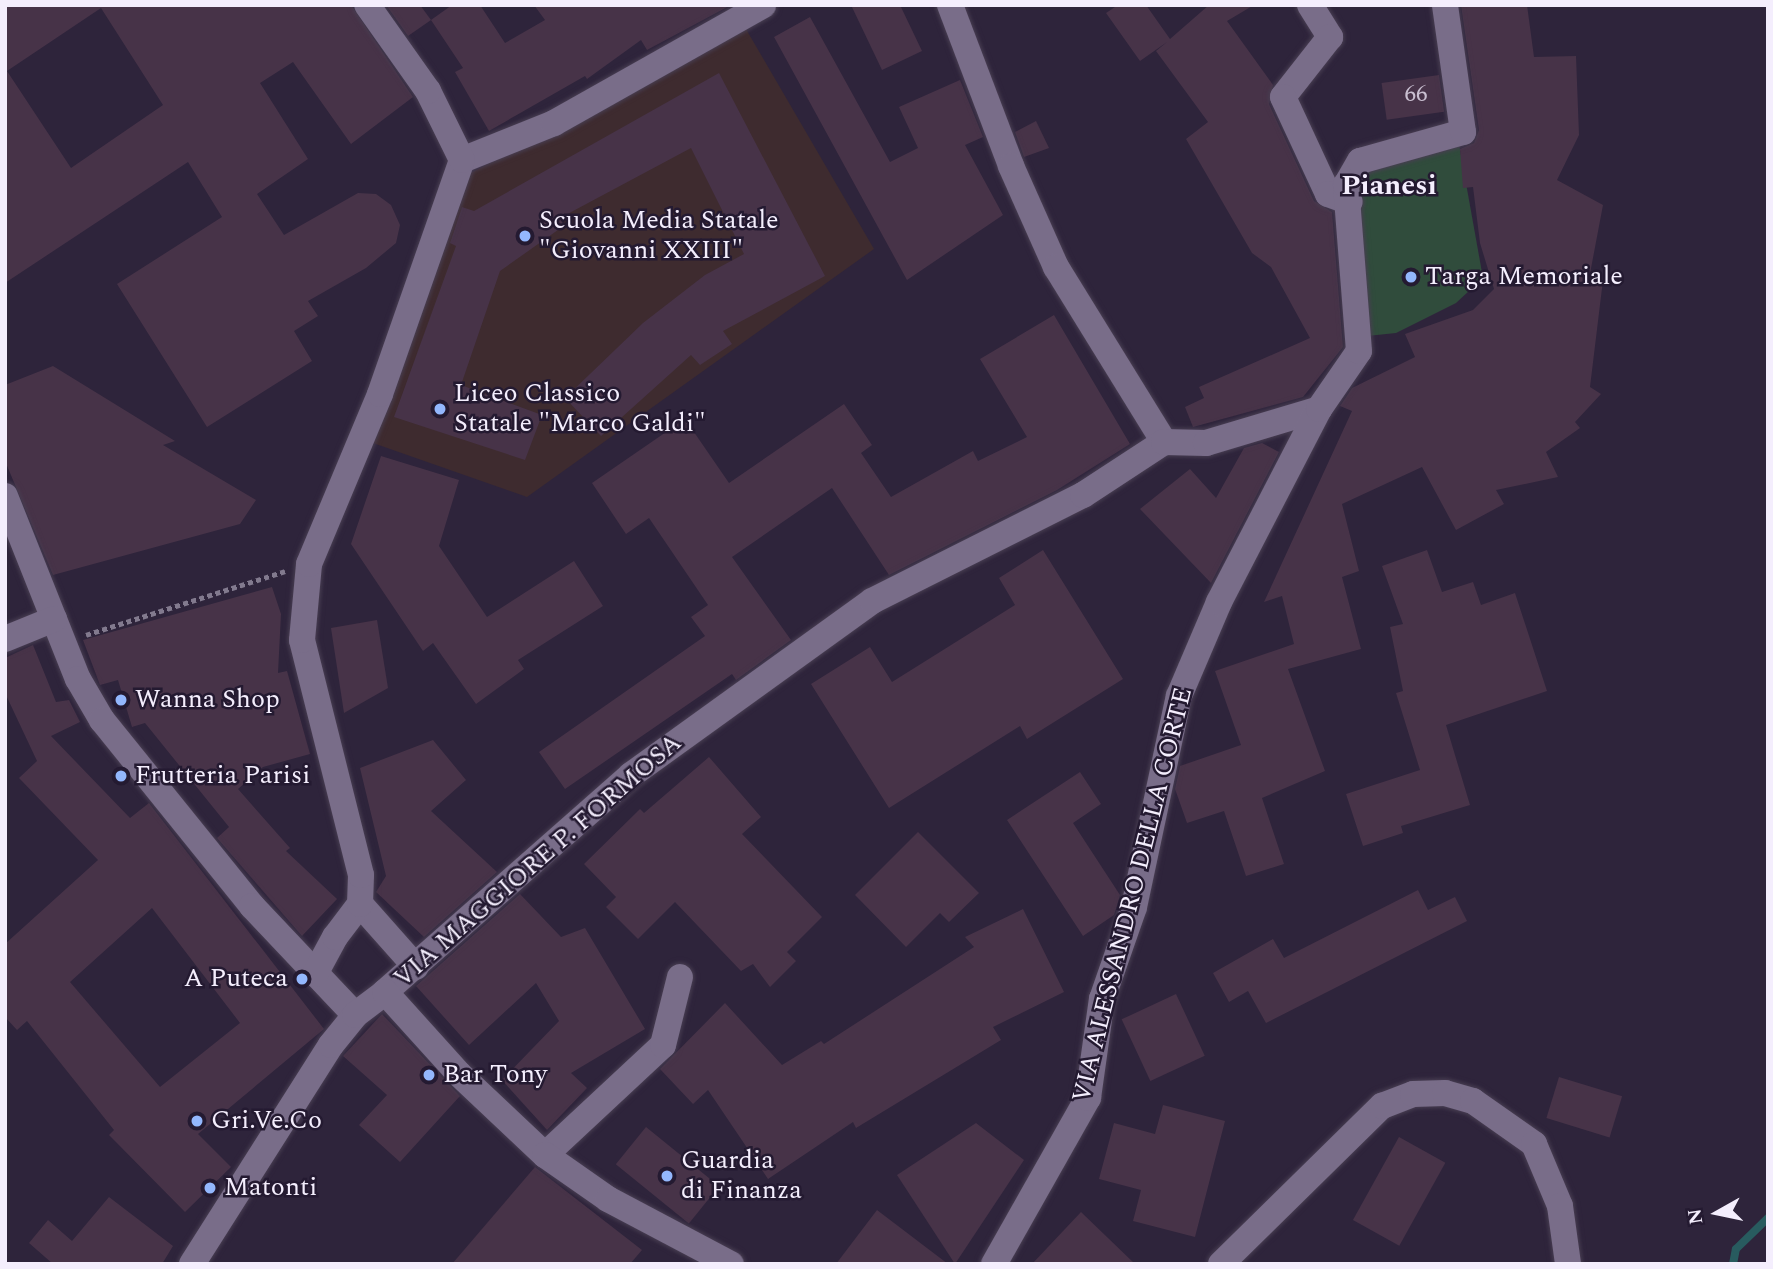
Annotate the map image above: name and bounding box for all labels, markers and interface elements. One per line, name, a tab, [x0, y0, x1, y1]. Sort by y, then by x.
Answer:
house number: 66	[1405, 81, 1427, 109]
district label: Pianesi	[1341, 169, 1437, 203]
place label: Scuola Media Statale "Giovanni XXIII"	[539, 205, 779, 266]
marker: Scuola Media Statale "Giovanni XXIII"	[517, 228, 533, 244]
place label: Targa Memoriale	[1425, 261, 1623, 293]
marker: Targa Memoriale	[1403, 269, 1419, 285]
place label: Liceo Classico Statale "Marco Galdi"	[454, 378, 706, 440]
marker: Liceo Classico Statale "Marco Galdi"	[432, 401, 448, 417]
place label: Wanna Shop	[135, 684, 280, 716]
street label: VIA ALESSANDRO DELLA CORTE	[1066, 684, 1200, 1106]
marker: Wanna Shop	[113, 692, 129, 708]
street label: VIA MAGGIORE P. FORMOSA	[388, 727, 688, 995]
place label: Frutteria Parisi	[135, 760, 310, 792]
marker: Frutteria Parisi	[113, 768, 129, 784]
place label: A Puteca	[184, 963, 288, 995]
marker: A Puteca	[294, 971, 310, 987]
place label: Bar Tony	[443, 1059, 547, 1091]
marker: Bar Tony	[421, 1067, 437, 1083]
place label: Gri.Ve.Co	[211, 1105, 322, 1137]
marker: Gri.Ve.Co	[189, 1113, 205, 1129]
place label: Guardia di Finanza	[681, 1145, 802, 1206]
marker: Guardia di Finanza	[659, 1168, 675, 1184]
place label: Matonti	[224, 1172, 317, 1204]
north arrow	[1682, 1178, 1752, 1248]
marker: Matonti	[202, 1180, 218, 1196]
text: N	[1680, 1206, 1711, 1226]

